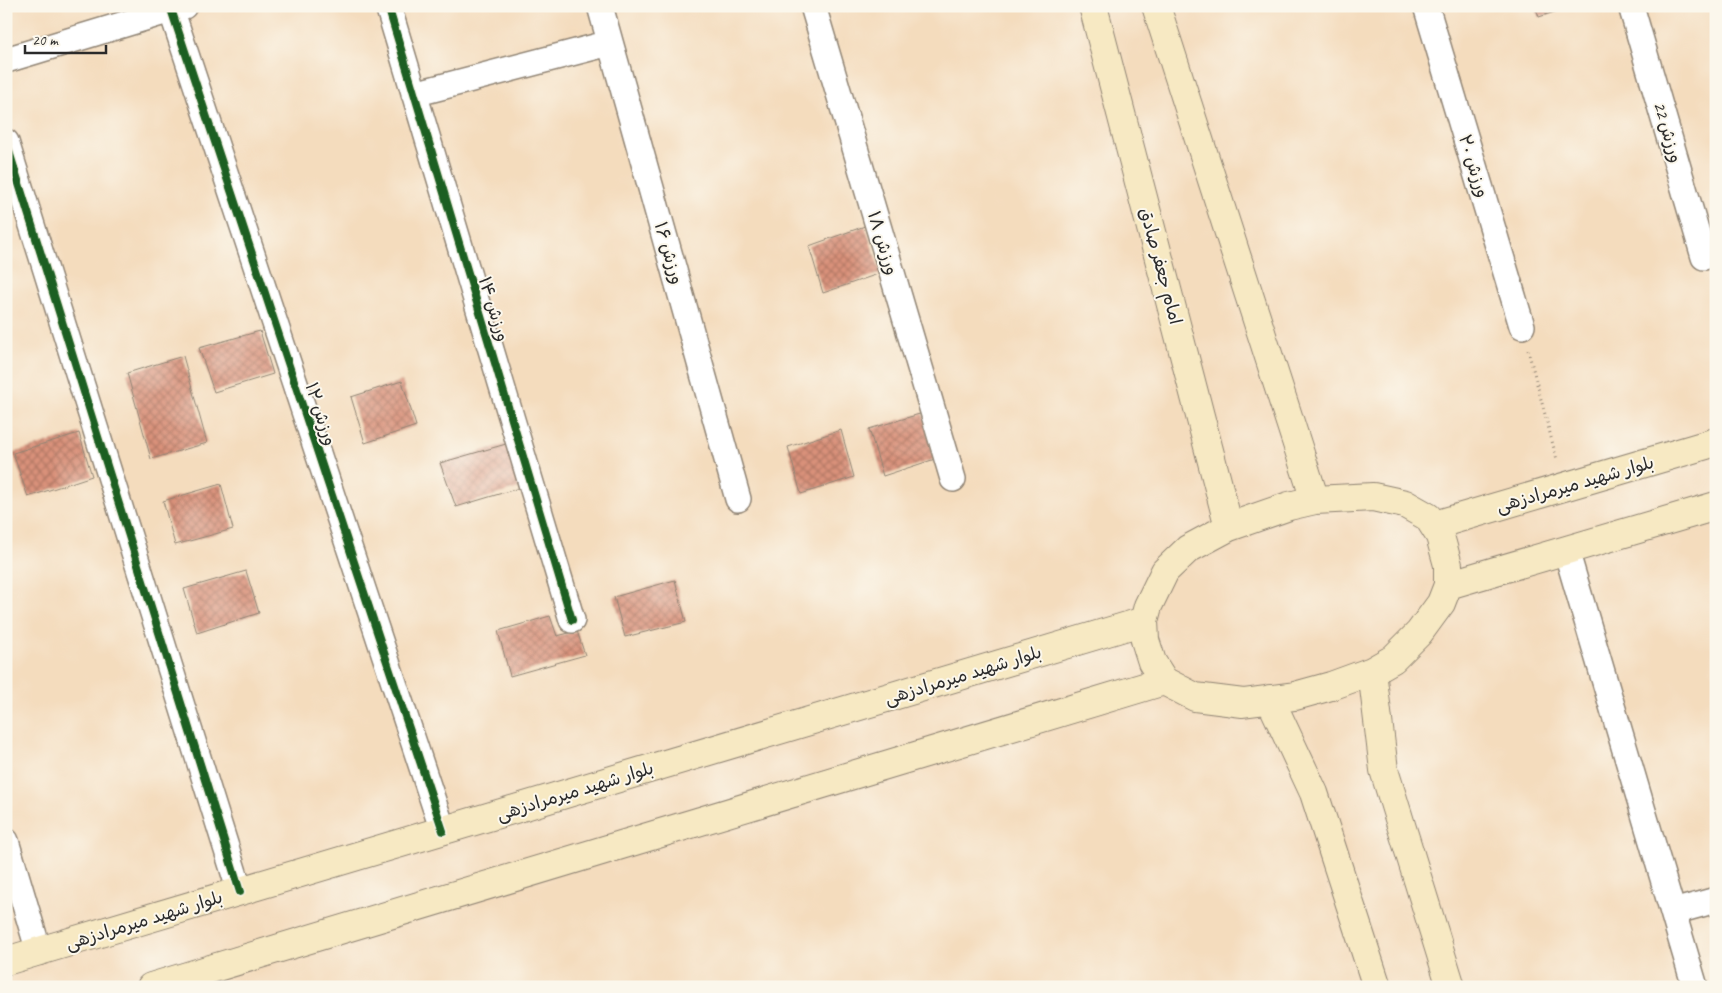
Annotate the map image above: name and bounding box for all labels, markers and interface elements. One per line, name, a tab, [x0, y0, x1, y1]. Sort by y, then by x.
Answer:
scale bar	[25, 22, 106, 54]
text: 20 m	[32, 31, 59, 50]
street label: ورزش 22	[1649, 99, 1687, 165]
street label: ورزش ۲۰	[1454, 132, 1494, 200]
street label: امام جعفر صادق	[1132, 205, 1187, 328]
street label: ورزش ۱۸	[863, 208, 903, 278]
street label: ورزش ۱۶	[650, 219, 688, 287]
street label: ورزش ۱۴	[474, 274, 514, 344]
street label: ورزش ۱۲	[300, 380, 342, 448]
street label: بلوار شهید میرمرادزهی	[1494, 451, 1656, 517]
street label: بلوار شهید میرمرادزهی	[882, 641, 1044, 709]
street label: بلوار شهید میرمرادزهی	[494, 757, 656, 825]
street label: بلوار شهید میرمرادزهی	[63, 886, 225, 954]

